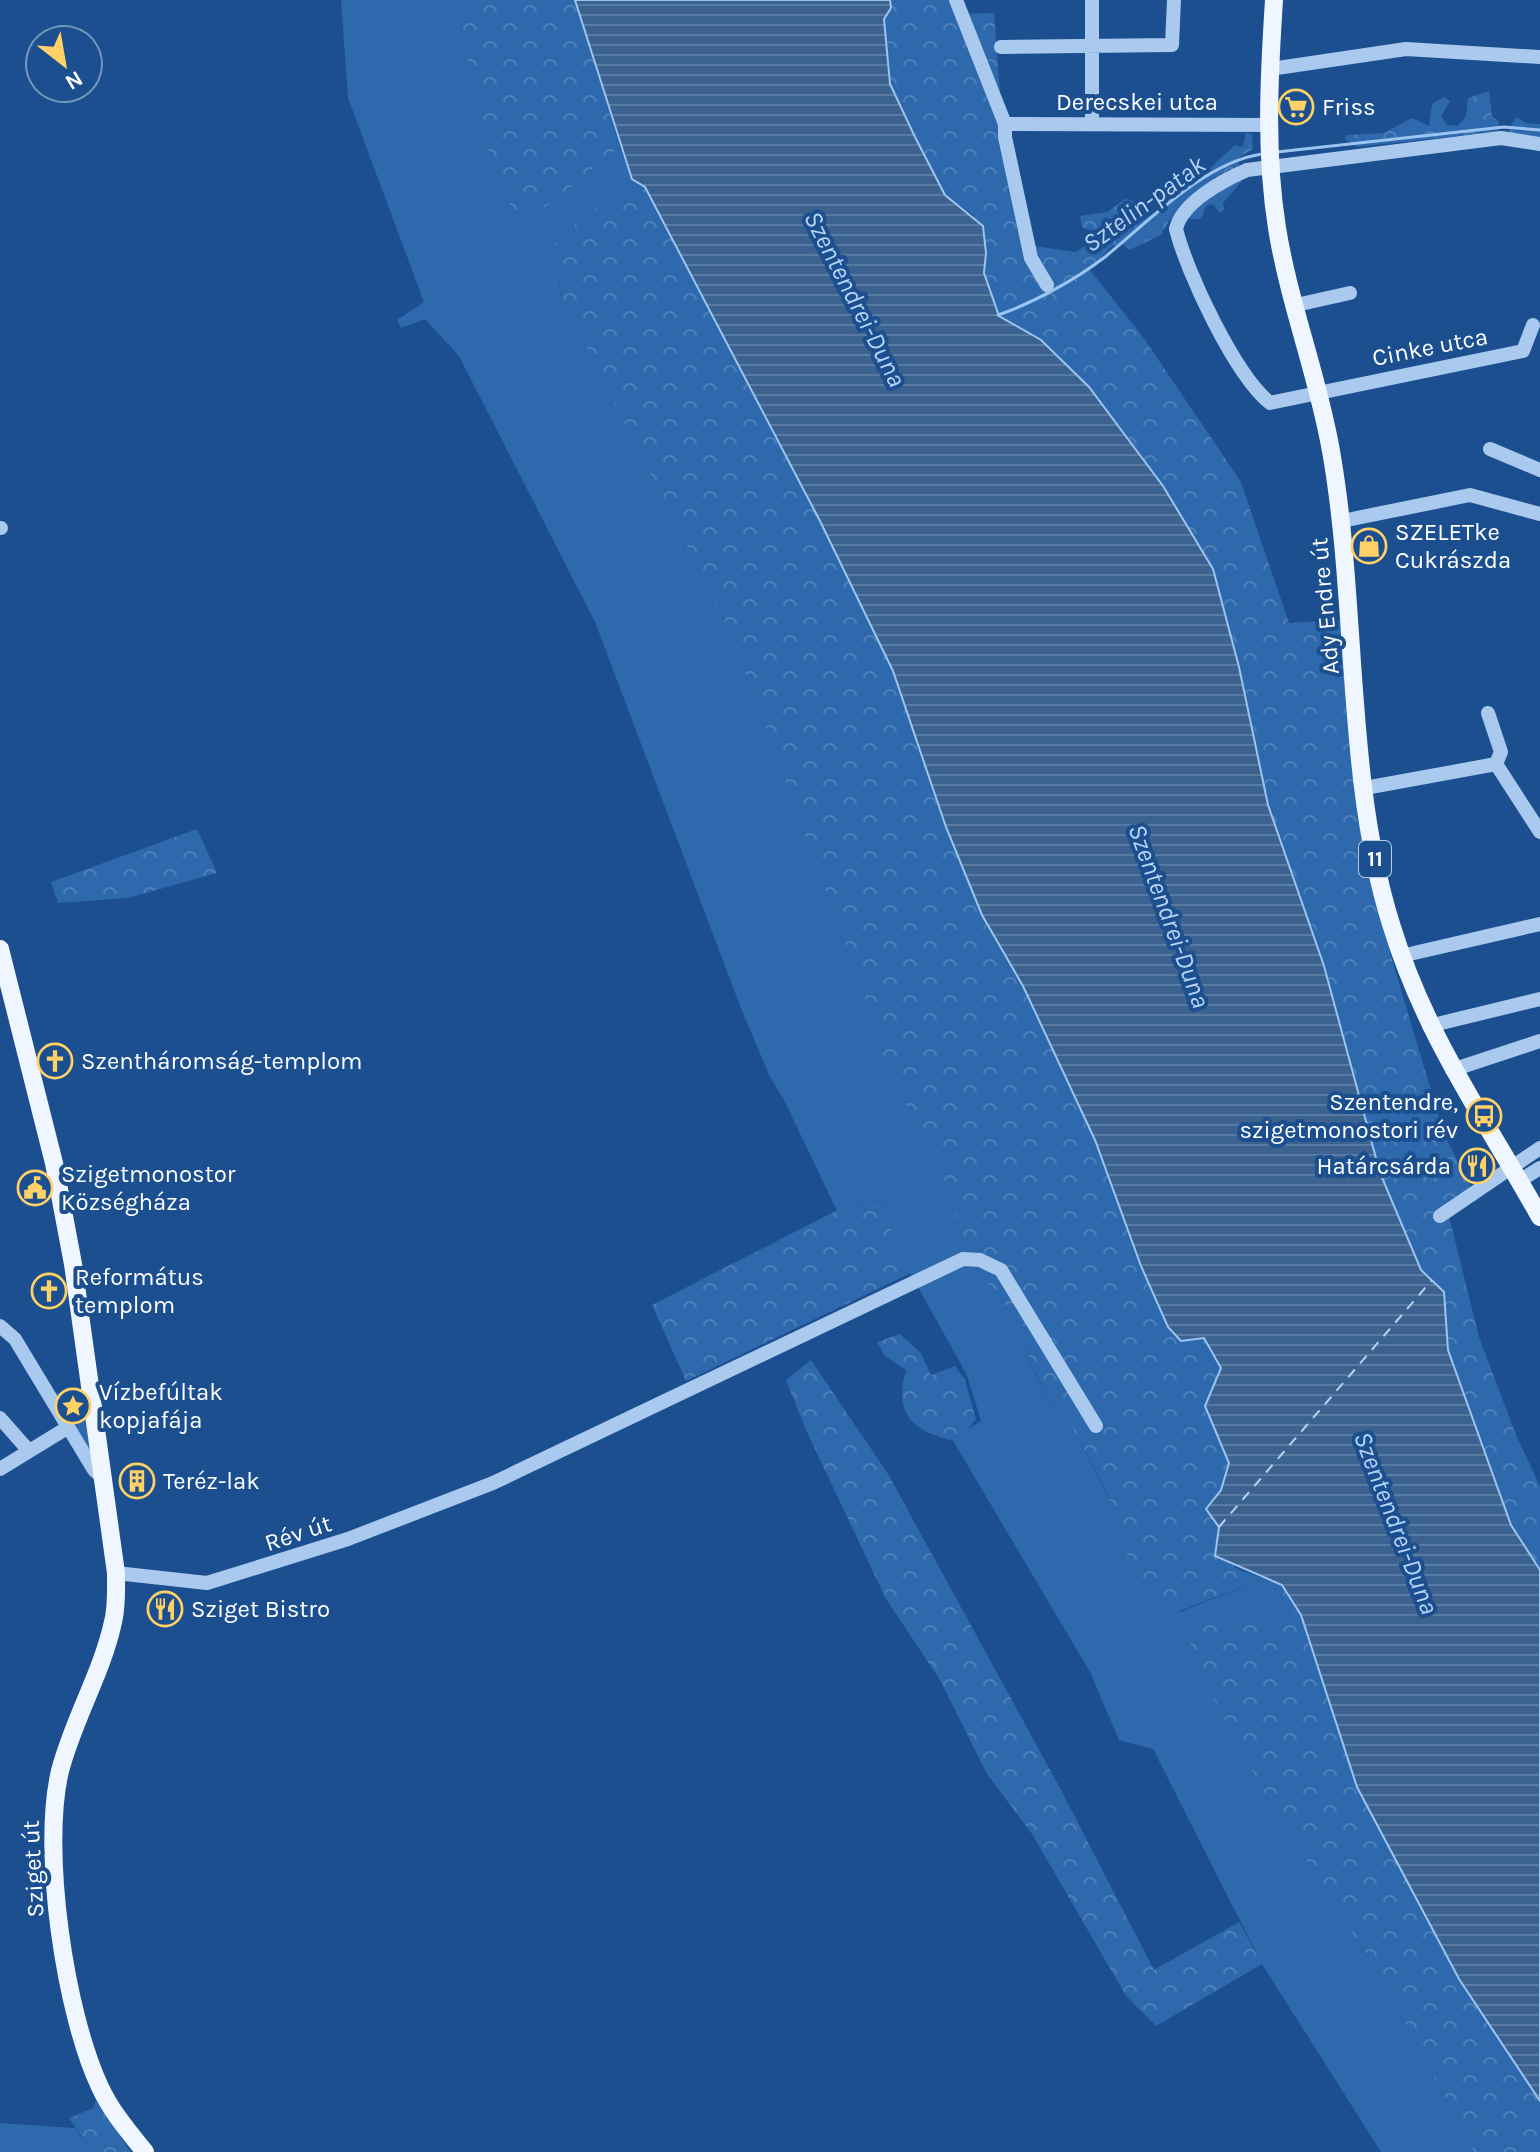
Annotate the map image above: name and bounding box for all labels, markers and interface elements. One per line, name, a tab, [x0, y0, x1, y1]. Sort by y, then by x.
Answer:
north arrow	[24, 24, 104, 104]
text: N	[60, 65, 87, 95]
street label: Derecskei utca	[1056, 88, 1218, 116]
supermarket icon: Friss	[1277, 88, 1315, 126]
place label: Friss	[1322, 93, 1376, 121]
water label: Sztelin-patak	[1077, 149, 1212, 259]
water label: Szentendrei-Duna	[797, 206, 913, 392]
street label: Cinke utca	[1370, 322, 1490, 372]
place label: SZELETke Cukrászda	[1395, 518, 1511, 574]
shop icon: SZELETke Cukrászda	[1350, 527, 1388, 565]
street label: Ady Endre út	[1305, 536, 1345, 676]
water label: Szentendrei-Duna	[1121, 820, 1217, 1012]
road number: 11	[1359, 841, 1391, 877]
church icon: Szentháromság-templom	[36, 1042, 74, 1080]
place label: Szentháromság-templom	[81, 1047, 363, 1075]
place label: Szentendre, szigetmonostori rév	[1239, 1088, 1458, 1144]
bus stop icon: Szentendre, szigetmonostori rév	[1465, 1097, 1503, 1135]
restaurant icon: Határcsárda	[1458, 1147, 1496, 1185]
place label: Határcsárda	[1317, 1152, 1451, 1180]
place label: Szigetmonostor Községháza	[61, 1160, 236, 1216]
public building icon: Szigetmonostor Községháza	[16, 1169, 54, 1207]
place label: Református templom	[75, 1263, 204, 1319]
church icon: Református templom	[30, 1272, 68, 1310]
place label: Vízbefúltak kopjafája	[99, 1378, 223, 1434]
place icon: Vízbefúltak kopjafája	[54, 1387, 92, 1425]
water label: Szentendrei-Duna	[1347, 1427, 1445, 1619]
building icon: Teréz-lak	[118, 1462, 156, 1500]
place label: Teréz-lak	[163, 1467, 260, 1495]
street label: Rév út	[261, 1509, 335, 1557]
restaurant icon: Sziget Bistro	[146, 1590, 184, 1628]
place label: Sziget Bistro	[191, 1595, 330, 1623]
street label: Sziget út	[16, 1820, 50, 1918]

